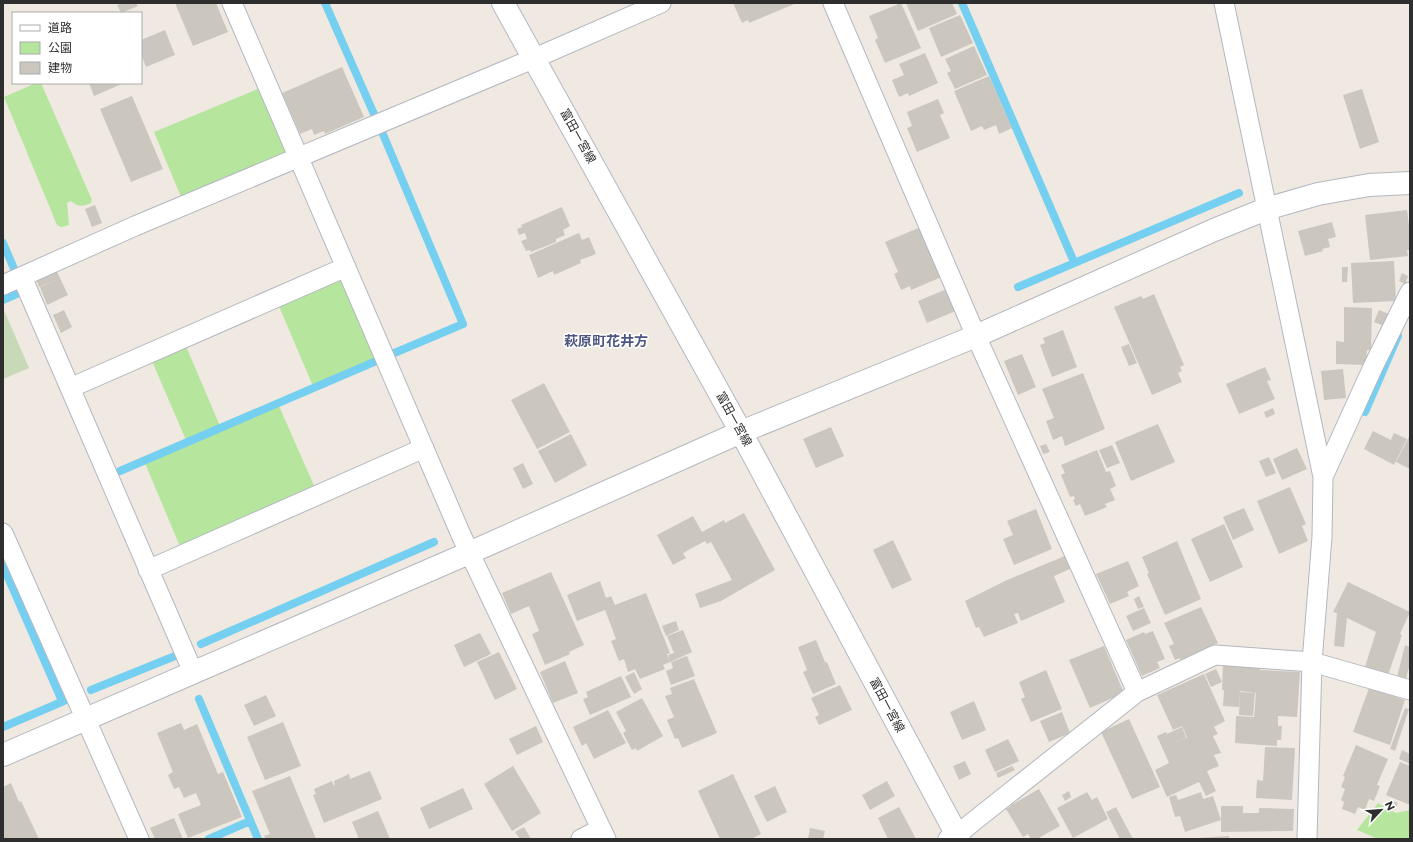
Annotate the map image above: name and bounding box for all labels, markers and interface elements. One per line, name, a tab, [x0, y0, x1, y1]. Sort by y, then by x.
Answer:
legend	[12, 12, 142, 84]
text: 道路	[48, 20, 72, 35]
text: 公園	[48, 40, 72, 55]
text: 建物	[48, 60, 72, 75]
street label: 富田一宮線	[557, 106, 600, 166]
district label: 萩原町花井方	[564, 332, 648, 350]
street label: 富田一宮線	[713, 389, 756, 449]
street label: 富田一宮線	[867, 675, 908, 735]
north arrow	[1361, 790, 1401, 830]
text: N	[1382, 799, 1398, 813]

